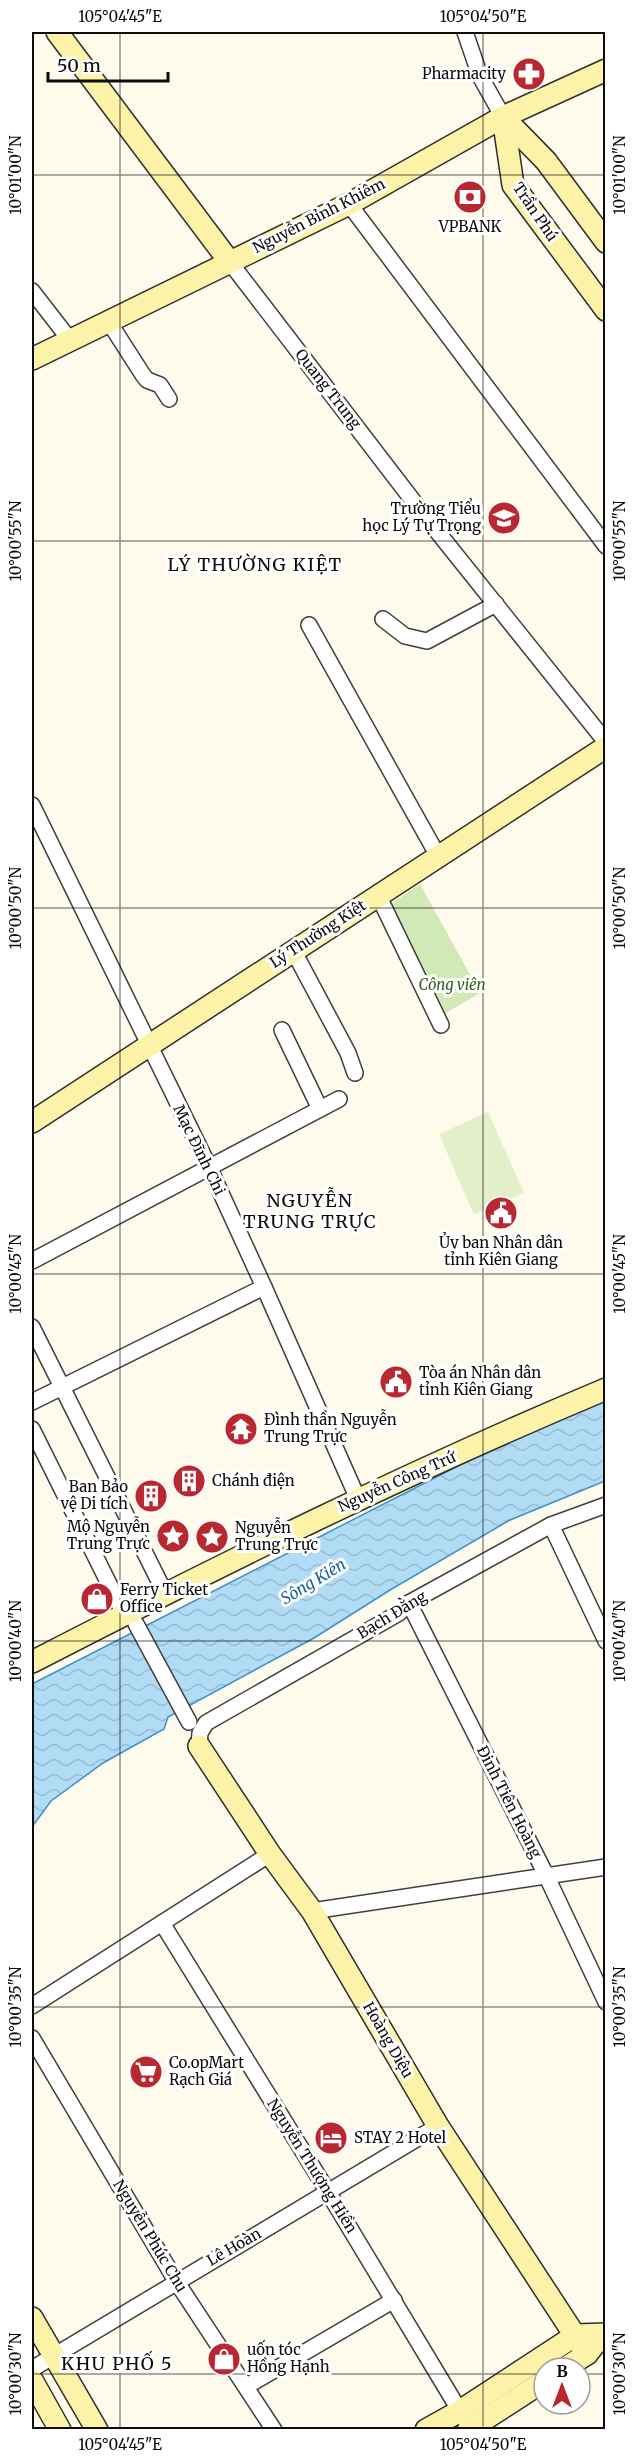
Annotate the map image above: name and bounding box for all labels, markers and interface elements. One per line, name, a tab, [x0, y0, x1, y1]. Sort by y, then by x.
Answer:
text: 105°04'45"E	[78, 7, 162, 26]
text: 105°04'50"E	[440, 7, 527, 26]
scale bar	[48, 45, 168, 83]
text: 50 m	[57, 54, 101, 77]
pharmacy icon: Pharmacity	[511, 56, 547, 92]
place label: Pharmacity	[422, 64, 506, 83]
text: 10°01'00"N	[6, 135, 25, 215]
text: 10°01'00"N	[610, 135, 629, 215]
street label: Nguyễn Bỉnh Khiêm	[249, 173, 388, 257]
street label: Trần Phú	[509, 178, 563, 245]
bank icon: VPBANK	[452, 179, 488, 215]
place label: VPBANK	[438, 217, 502, 236]
street label: Quang Trung	[291, 345, 366, 432]
place label: Trường Tiểu học Lý Tự Trọng	[362, 498, 481, 535]
text: 10°00'55"N	[6, 500, 25, 581]
school or university icon: Trường Tiểu học Lý Tự Trọng	[486, 500, 522, 536]
text: 10°00'55"N	[610, 500, 629, 581]
district label: LÝ THƯỜNG KIỆT	[168, 553, 342, 576]
text: 10°00'50"N	[6, 866, 25, 949]
text: 10°00'50"N	[610, 866, 629, 949]
street label: Lý Thường Kiệt	[266, 895, 370, 972]
park label: Công viên	[418, 975, 486, 994]
street label: Mạc Đĩnh Chi	[169, 1102, 230, 1198]
district label: NGUYỄN TRUNG TRỰC	[243, 1187, 377, 1233]
public building icon: Ủy ban Nhân dân tỉnh Kiên Giang	[483, 1195, 519, 1231]
place label: Ủy ban Nhân dân tỉnh Kiên Giang	[439, 1232, 563, 1269]
text: 10°00'45"N	[6, 1234, 25, 1314]
text: 10°00'45"N	[610, 1234, 629, 1314]
place label: Tòa án Nhân dân tỉnh Kiên Giang	[419, 1363, 541, 1399]
public building icon: Tòa án Nhân dân tỉnh Kiên Giang	[378, 1364, 414, 1400]
place label: Đình thần Nguyễn Trung Trực	[264, 1409, 397, 1446]
temple icon: Đình thần Nguyễn Trung Trực	[223, 1411, 259, 1447]
street label: Nguyễn Công Trứ	[335, 1446, 460, 1516]
building icon: Chánh điện	[171, 1463, 207, 1499]
place label: Chánh điện	[212, 1471, 295, 1490]
place label: Ban Bảo vệ Di tích	[59, 1477, 128, 1513]
building icon: Ban Bảo vệ Di tích	[133, 1478, 169, 1514]
place label: Mộ Nguyễn Trung Trực	[67, 1516, 150, 1553]
place label: Nguyễn Trung Trực	[235, 1517, 319, 1554]
place icon: Mộ Nguyễn Trung Trực	[155, 1518, 191, 1554]
place icon: Nguyễn Trung Trực	[194, 1519, 230, 1555]
water label: Sông Kiên	[277, 1554, 349, 1608]
place label: Ferry Ticket Office	[120, 1580, 208, 1616]
shop icon: Ferry Ticket Office	[79, 1581, 115, 1617]
street label: Bạch Đằng	[352, 1584, 430, 1643]
text: 10°00'40"N	[6, 1600, 25, 1682]
text: 10°00'40"N	[610, 1600, 629, 1682]
street label: Đinh Tiên Hoàng	[473, 1742, 546, 1861]
text: 10°00'35"N	[6, 1966, 25, 2047]
text: 10°00'35"N	[610, 1966, 629, 2047]
street label: Hoàng Diệu	[359, 1998, 418, 2081]
place label: Co.opMart Rạch Giá	[169, 2053, 244, 2089]
supermarket icon: Co.opMart Rạch Giá	[128, 2054, 164, 2090]
street label: Nguyễn Thượng Hiền	[263, 2094, 362, 2236]
hotel icon: STAY 2 Hotel	[313, 2120, 349, 2156]
place label: STAY 2 Hotel	[354, 2128, 447, 2147]
street label: Nguyễn Phúc Chu	[109, 2176, 192, 2295]
street label: Lê Hoàn	[203, 2223, 264, 2270]
text: 10°00'30"N	[6, 2332, 25, 2415]
text: 10°00'30"N	[610, 2332, 629, 2415]
place label: uốn tóc Hồng Hạnh	[247, 2339, 330, 2376]
shop icon: uốn tóc Hồng Hạnh	[206, 2341, 242, 2377]
district label: KHU PHỐ 5	[61, 2350, 173, 2375]
north arrow	[532, 2356, 592, 2416]
text: B	[556, 2361, 568, 2381]
text: 105°04'45"E	[78, 2435, 162, 2454]
text: 105°04'50"E	[440, 2435, 527, 2454]

